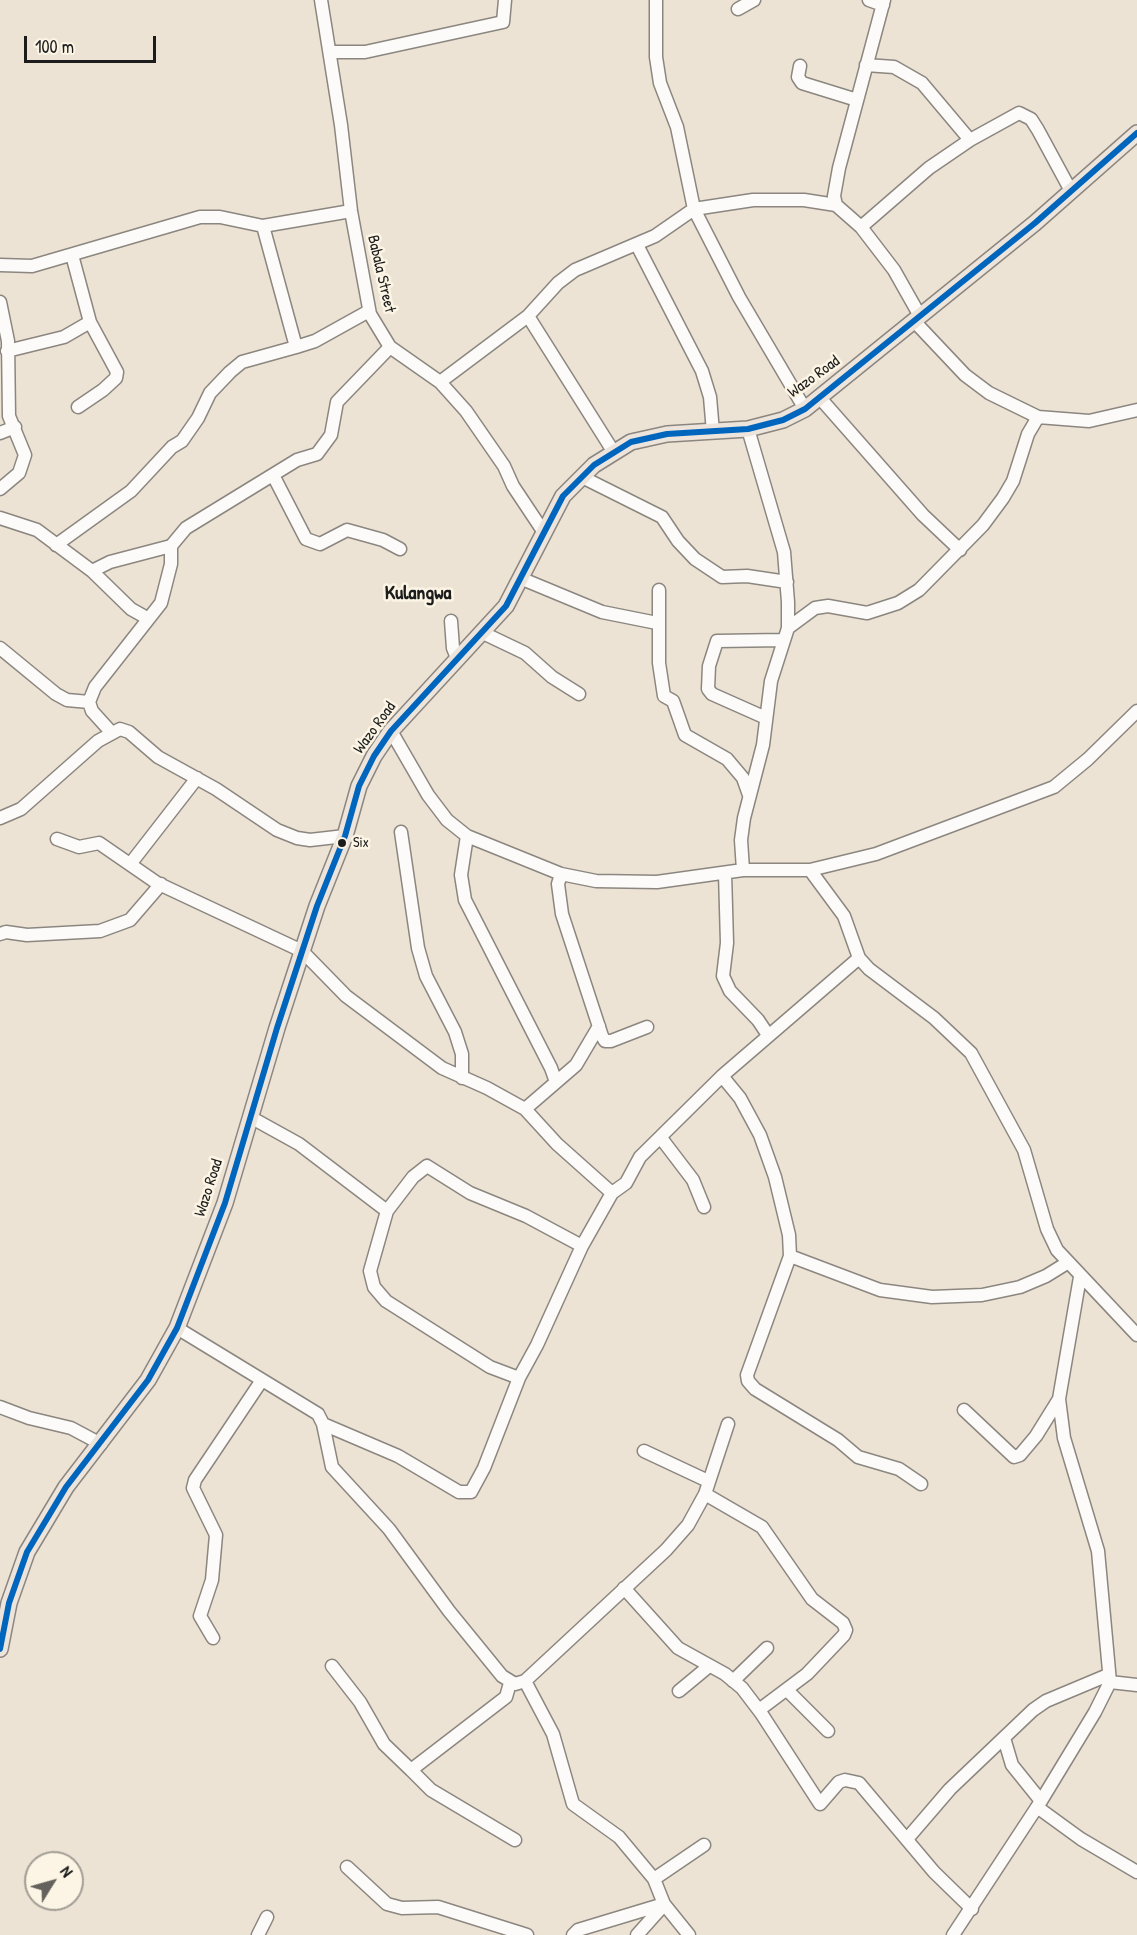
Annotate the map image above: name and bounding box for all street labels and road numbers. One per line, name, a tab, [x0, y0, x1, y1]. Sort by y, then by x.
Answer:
street label: Babala Street	[363, 233, 399, 315]
street label: Wazo Road	[784, 352, 844, 402]
street label: Wazo Road	[350, 698, 400, 758]
street label: Wazo Road	[191, 1157, 227, 1219]

